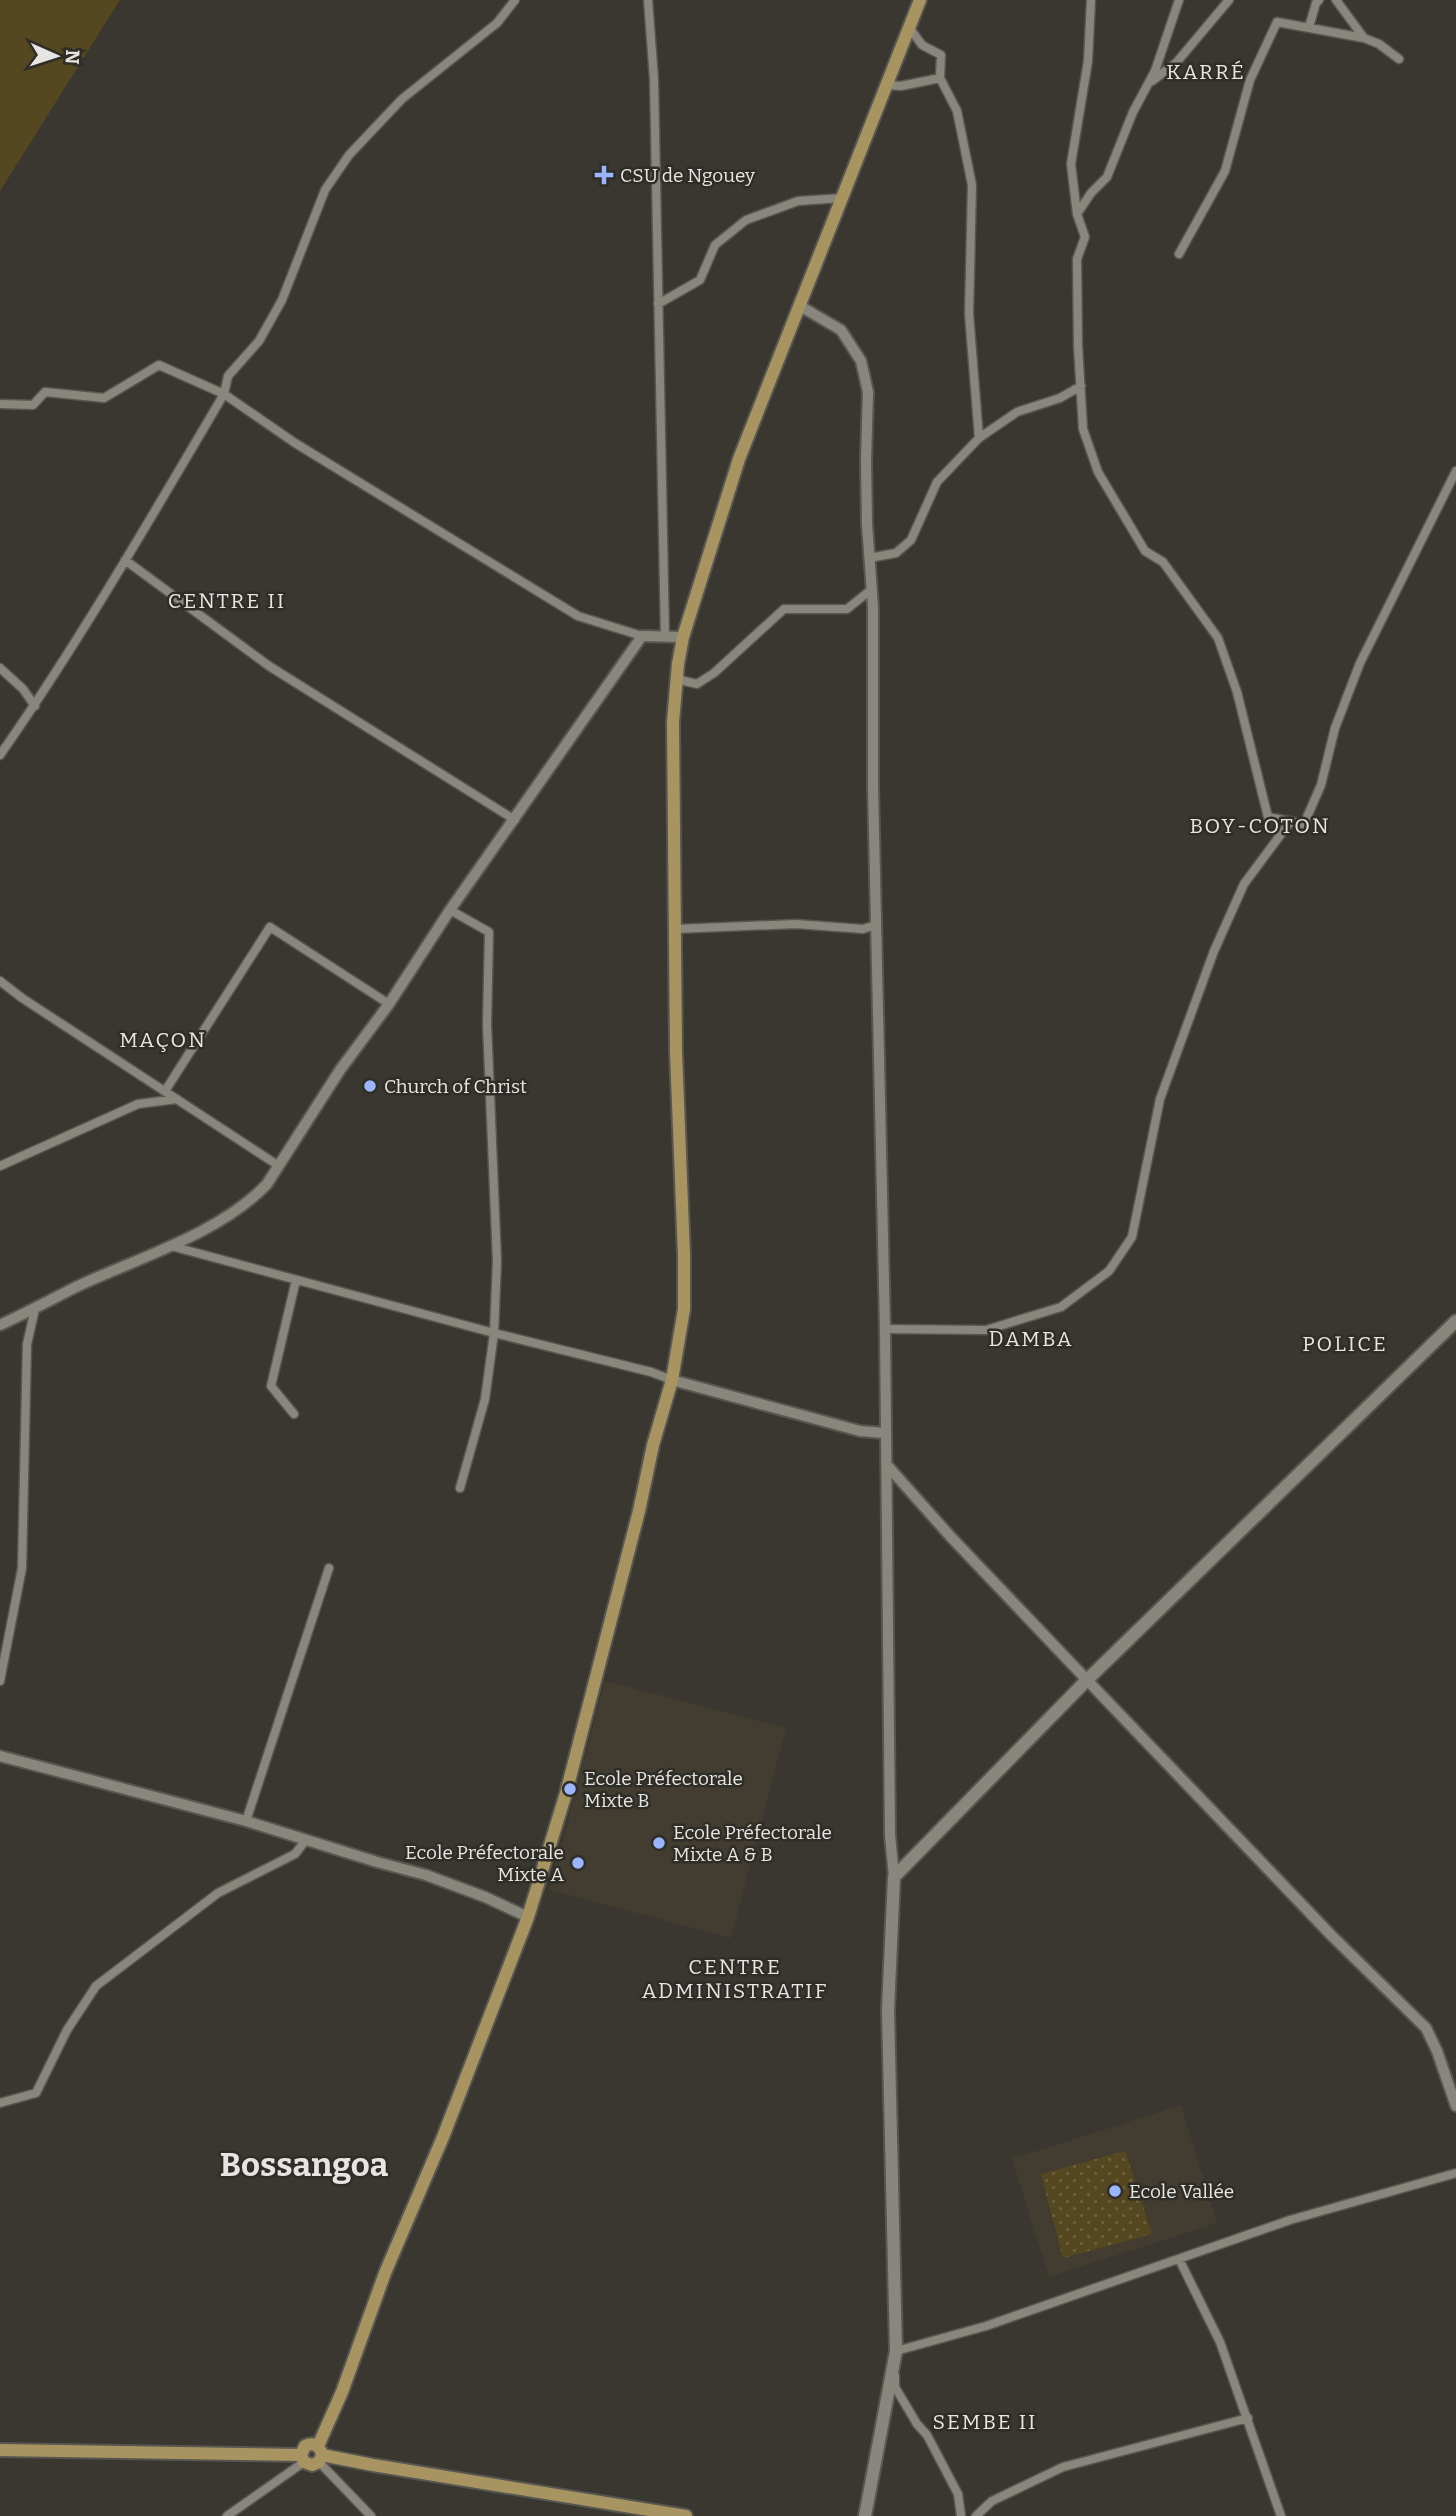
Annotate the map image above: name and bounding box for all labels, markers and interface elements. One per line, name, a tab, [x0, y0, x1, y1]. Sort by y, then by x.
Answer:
north arrow	[21, 21, 91, 91]
text: N	[61, 49, 84, 65]
district label: KARRÉ	[1166, 59, 1246, 85]
place label: CSU de Ngouey	[620, 164, 756, 187]
marker: CSU de Ngouey	[594, 165, 614, 185]
district label: CENTRE II	[168, 588, 286, 614]
district label: BOY-COTON	[1189, 813, 1331, 839]
district label: MAÇON	[119, 1027, 207, 1053]
place label: Church of Christ	[384, 1075, 527, 1098]
marker: Church of Christ	[362, 1078, 378, 1094]
district label: DAMBA	[988, 1326, 1074, 1352]
district label: POLICE	[1302, 1331, 1388, 1357]
place label: Ecole Préfectorale Mixte B	[584, 1767, 743, 1812]
marker: Ecole Préfectorale Mixte B	[562, 1781, 578, 1797]
place label: Ecole Préfectorale Mixte A & B	[673, 1821, 832, 1866]
marker: Ecole Préfectorale Mixte A & B	[651, 1835, 667, 1851]
place label: Ecole Préfectorale Mixte A	[405, 1841, 565, 1886]
marker: Ecole Préfectorale Mixte A	[570, 1855, 586, 1871]
district label: CENTRE ADMINISTRATIF	[642, 1954, 828, 2004]
district label: Bossangoa	[220, 2145, 389, 2185]
place label: Ecole Vallée	[1129, 2180, 1234, 2203]
marker: Ecole Vallée	[1107, 2183, 1123, 2199]
district label: SEMBE II	[932, 2409, 1038, 2435]

